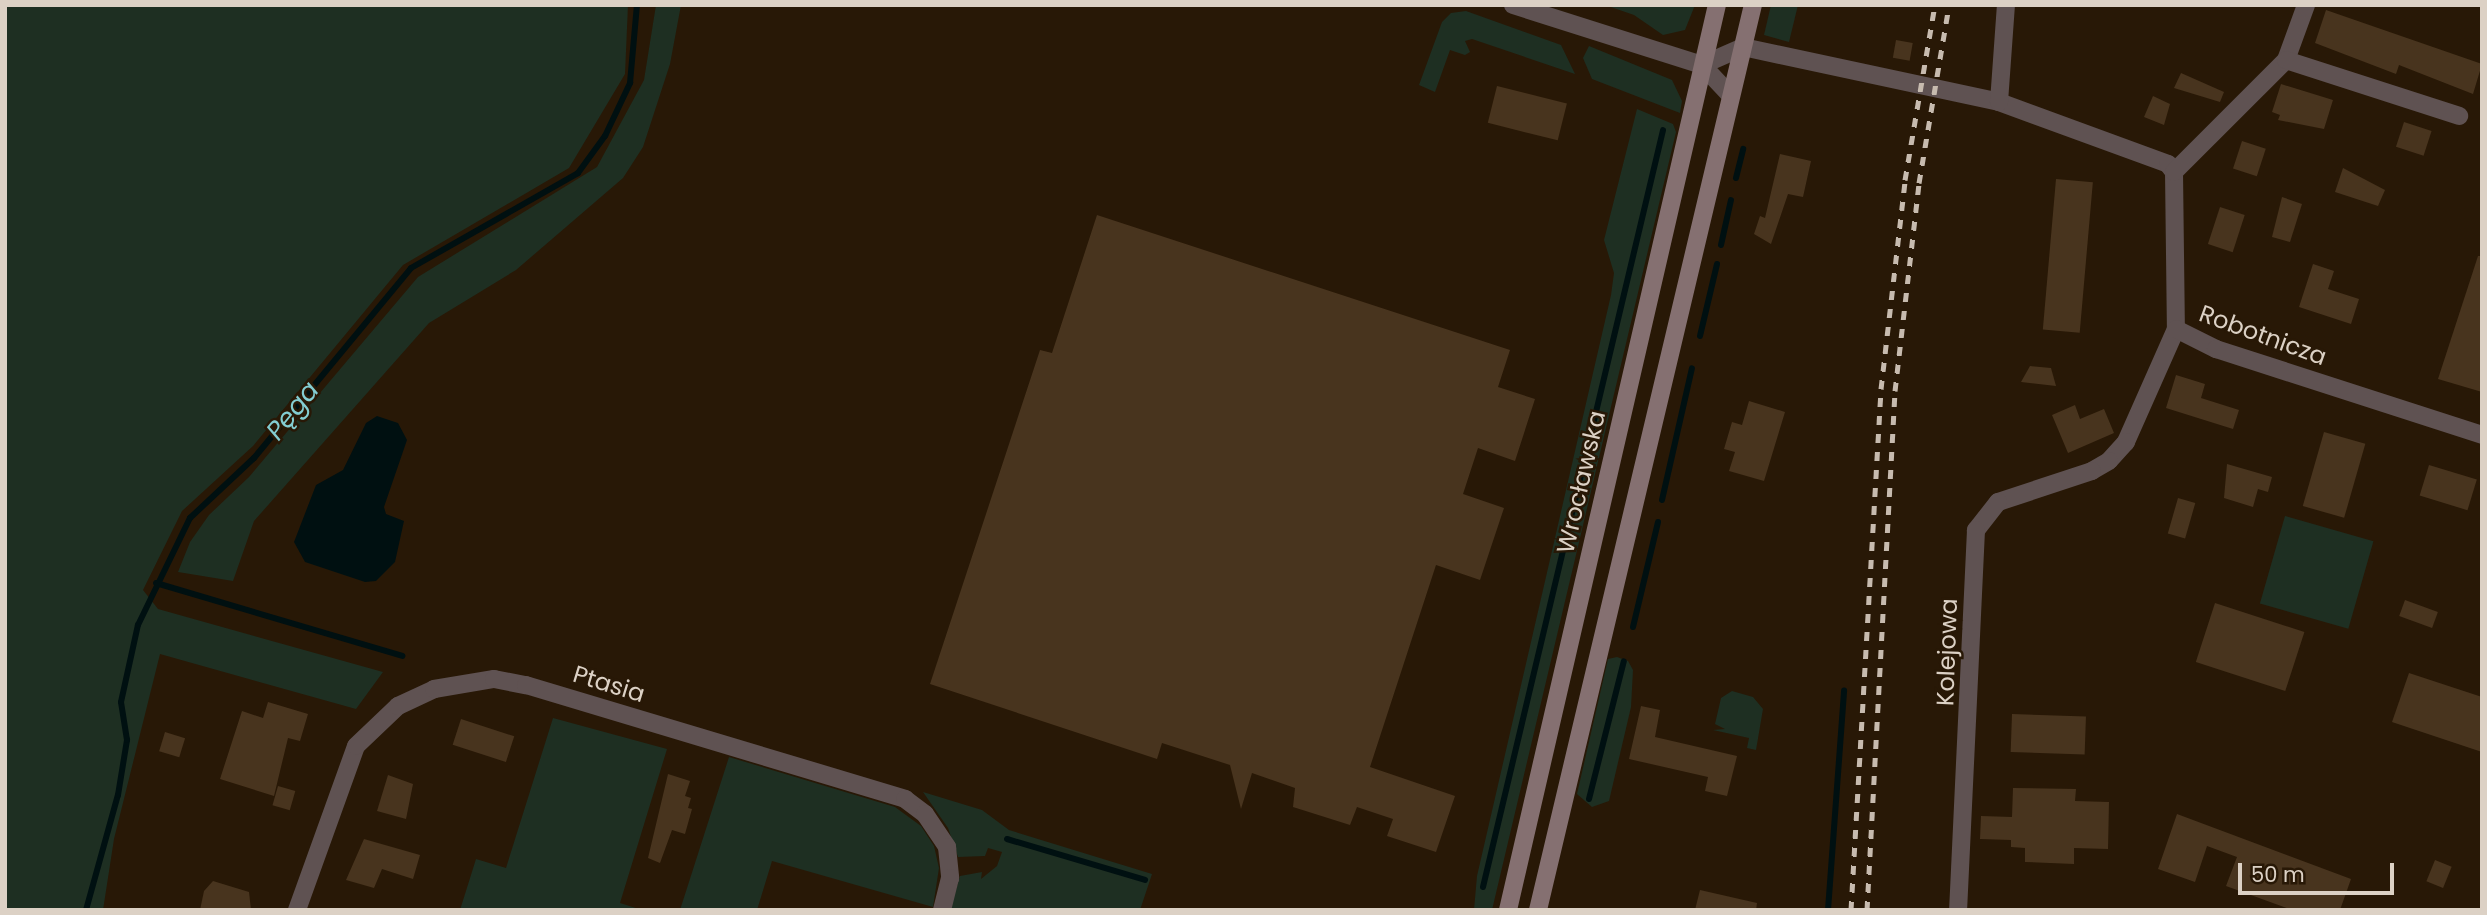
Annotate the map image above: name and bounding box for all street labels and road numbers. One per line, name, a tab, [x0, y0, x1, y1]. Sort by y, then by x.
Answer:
street label: Robotnicza	[2195, 299, 2331, 371]
street label: Wrocławska	[1551, 408, 1611, 556]
street label: Kolejowa	[1931, 598, 1963, 706]
street label: Ptasia	[570, 659, 648, 709]

